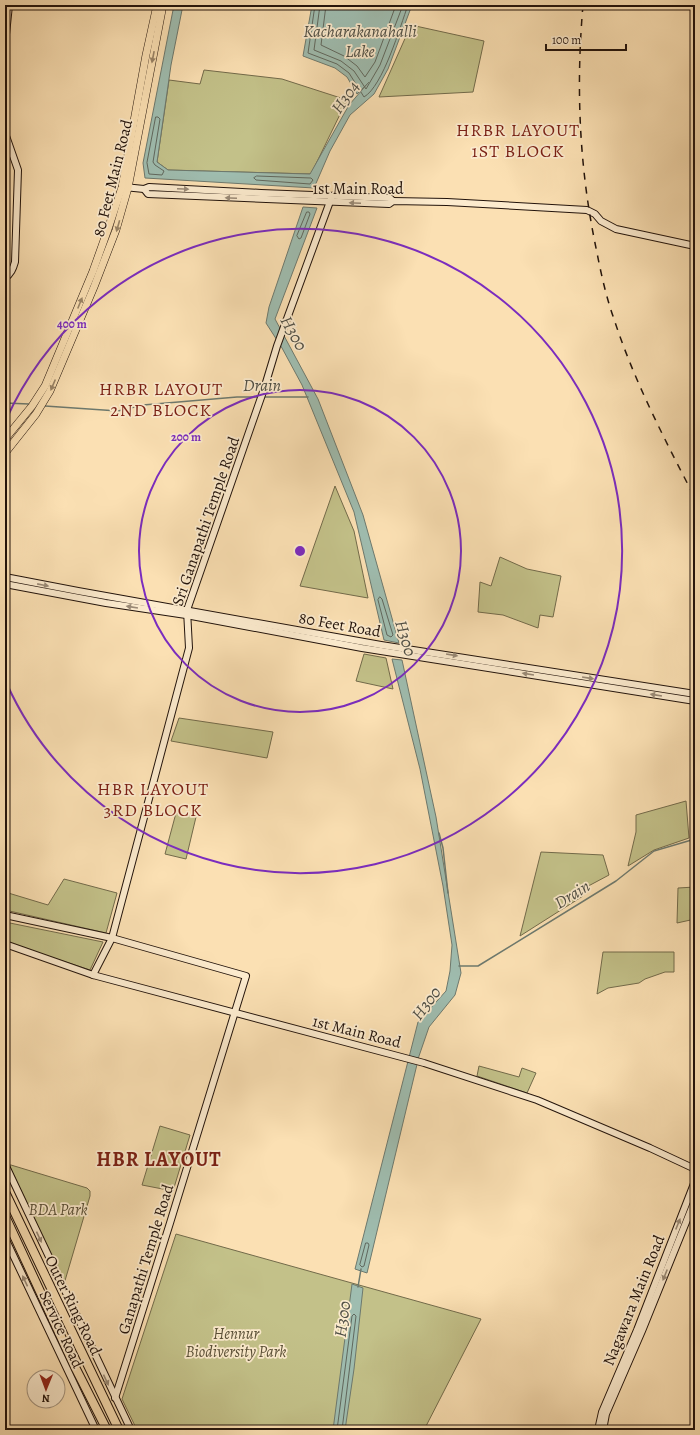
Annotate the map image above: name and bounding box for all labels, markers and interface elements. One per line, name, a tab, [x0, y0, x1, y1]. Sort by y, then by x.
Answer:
water label: Kacharakanahalli Lake	[303, 20, 417, 63]
scale bar	[546, 26, 626, 52]
text: 100 m	[552, 32, 581, 48]
one-way arrow	[150, 51, 156, 63]
water label: H304	[326, 76, 365, 118]
street label: 80 Feet Main Road	[88, 117, 138, 239]
district label: HRBR LAYOUT 1ST BLOCK	[456, 118, 580, 163]
street label: 1st Main Road	[313, 178, 404, 200]
one-way arrow	[177, 186, 190, 192]
one-way arrow	[224, 195, 237, 201]
one-way arrow	[348, 200, 361, 206]
one-way arrow	[115, 220, 121, 232]
one-way arrow	[77, 297, 83, 309]
water label: H300	[275, 312, 313, 355]
text: 400 m	[57, 316, 87, 332]
water label: Drain	[243, 374, 281, 397]
district label: HRBR LAYOUT 2ND BLOCK	[99, 377, 223, 422]
one-way arrow	[49, 379, 55, 391]
text: 200 m	[171, 429, 201, 445]
street label: Sri Ganapathi Temple Road	[167, 433, 245, 609]
centre of rings	[293, 544, 307, 558]
one-way arrow	[37, 582, 49, 588]
one-way arrow	[125, 604, 138, 610]
street label: 80 Feet Road	[297, 607, 383, 643]
water label: H300	[389, 617, 422, 659]
one-way arrow	[446, 652, 458, 658]
one-way arrow	[522, 671, 534, 677]
one-way arrow	[582, 675, 594, 681]
one-way arrow	[650, 692, 663, 698]
district label: HBR LAYOUT 3RD BLOCK	[97, 777, 209, 822]
water label: Drain	[550, 875, 594, 914]
water label: H300	[406, 982, 447, 1025]
street label: 1st Main Road	[310, 1010, 404, 1054]
district label: HBR LAYOUT	[96, 1146, 222, 1173]
street label: Ganapathi Temple Road	[113, 1181, 179, 1337]
park label: BDA Park	[28, 1199, 88, 1221]
one-way arrow	[675, 1218, 681, 1230]
street label: Nagawara Main Road	[598, 1231, 670, 1369]
one-way arrow	[36, 1232, 42, 1243]
street label: Outer Ring Road	[39, 1252, 107, 1360]
one-way arrow	[661, 1269, 667, 1281]
one-way arrow	[22, 1275, 28, 1286]
street label: Service Road	[33, 1287, 89, 1372]
water label: H300	[329, 1299, 356, 1339]
park label: Hennur Biodiversity Park	[186, 1323, 286, 1363]
north arrow	[26, 1369, 66, 1409]
one-way arrow	[103, 1375, 109, 1386]
text: N	[42, 1391, 50, 1406]

